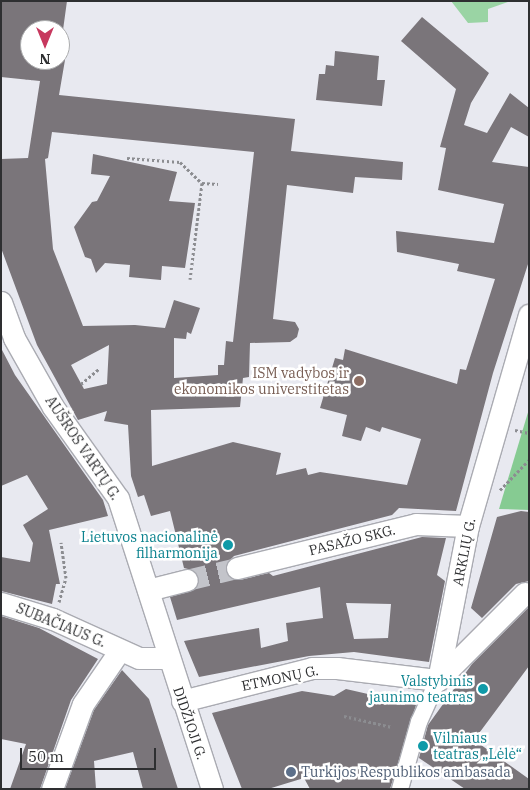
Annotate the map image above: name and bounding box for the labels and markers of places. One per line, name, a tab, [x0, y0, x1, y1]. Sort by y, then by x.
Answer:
place label: ISM vadybos ir ekonomikos universtitetas	[174, 365, 349, 398]
marker: ISM vadybos ir ekonomikos universtitetas	[353, 375, 365, 387]
place label: Lietuvos nacionalinė filharmonija	[81, 529, 218, 562]
marker: Lietuvos nacionalinė filharmonija	[222, 539, 234, 551]
place label: Valstybinis jaunimo teatras	[369, 673, 473, 706]
marker: Valstybinis jaunimo teatras	[477, 683, 489, 695]
place label: Vilniaus teatras „Lėlė“	[433, 730, 522, 762]
marker: Vilniaus teatras „Lėlė“	[417, 740, 429, 752]
place label: Turkijos Respublikos ambasada	[301, 764, 511, 780]
marker: Turkijos Respublikos ambasada	[285, 766, 297, 778]

